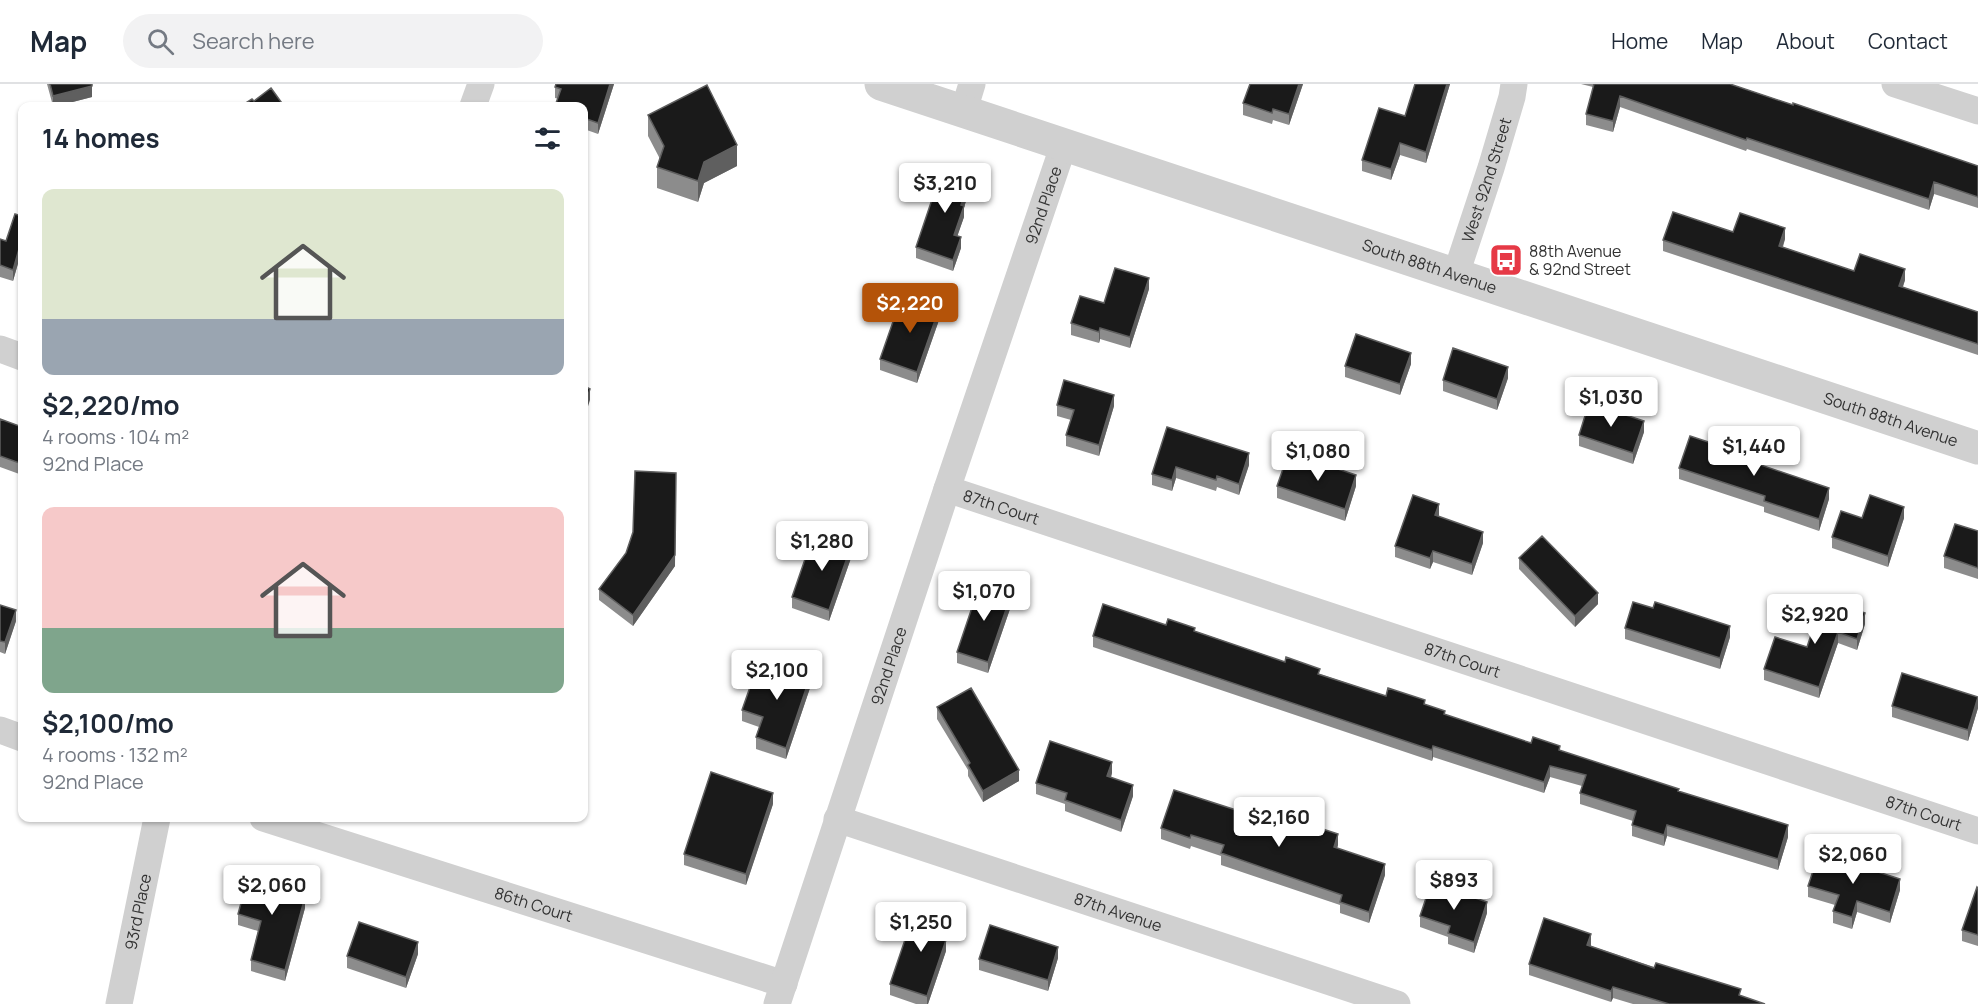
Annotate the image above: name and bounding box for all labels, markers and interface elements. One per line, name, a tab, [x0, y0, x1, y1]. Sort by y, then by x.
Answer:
search box	[123, 14, 543, 68]
text: Map	[30, 22, 87, 60]
icon: search	[144, 25, 177, 58]
text: Search here	[192, 26, 315, 56]
text: Home	[1611, 27, 1668, 55]
text: Map	[1701, 27, 1743, 55]
text: About	[1776, 27, 1835, 55]
text: Contact	[1868, 27, 1948, 55]
street label: West 92nd Street	[1456, 115, 1516, 245]
text: 14 homes	[42, 120, 160, 156]
icon: filters	[531, 122, 564, 155]
pin: $3,210	[896, 163, 994, 214]
street label: 92nd Place	[1020, 163, 1067, 247]
text: $3,210	[913, 169, 977, 196]
icon: home	[249, 228, 357, 336]
street label: South 88th Avenue	[1359, 233, 1500, 299]
place label: 88th Avenue & 92nd Street	[1529, 240, 1631, 280]
bus stop icon: 88th Avenue & 92nd Street	[1488, 242, 1524, 278]
pin: $2,220	[861, 283, 959, 334]
text: $2,220	[876, 289, 944, 316]
pin: $1,030	[1562, 377, 1660, 428]
text: $1,030	[1579, 383, 1643, 410]
text: $2,220/mo	[42, 387, 179, 423]
street label: South 88th Avenue	[1821, 387, 1961, 452]
text: 4 rooms · 104 m²	[42, 423, 189, 450]
pin: $1,440	[1705, 426, 1803, 477]
pin: $1,080	[1269, 431, 1367, 482]
text: $1,440	[1722, 432, 1786, 459]
text: $1,080	[1285, 437, 1351, 464]
text: 92nd Place	[42, 450, 144, 477]
street label: 87th Court	[960, 484, 1042, 530]
pin: $1,280	[773, 521, 871, 572]
text: $1,280	[790, 527, 854, 554]
icon: home	[249, 546, 357, 654]
pin: $1,070	[935, 571, 1033, 622]
text: $1,070	[952, 577, 1016, 604]
pin: $2,920	[1766, 594, 1864, 645]
text: $2,920	[1781, 600, 1849, 627]
street label: 92nd Place	[865, 624, 912, 708]
street label: 87th Court	[1421, 637, 1503, 683]
pin: $2,100	[728, 650, 826, 701]
text: $2,100	[745, 656, 809, 683]
text: $2,100/mo	[42, 705, 174, 741]
text: 4 rooms · 132 m²	[42, 741, 188, 768]
text: 92nd Place	[42, 768, 144, 795]
street label: 87th Court	[1883, 790, 1965, 836]
pin: $2,160	[1230, 797, 1328, 848]
text: $2,160	[1248, 803, 1310, 830]
pin: $2,060	[1804, 834, 1902, 885]
text: $2,060	[1818, 840, 1888, 867]
pin: $893	[1418, 860, 1490, 911]
pin: $2,060	[223, 865, 321, 916]
text: $893	[1430, 866, 1478, 893]
text: $2,060	[237, 871, 307, 898]
street label: 93rd Place	[119, 872, 156, 952]
street label: 86th Court	[492, 881, 576, 927]
street label: 87th Avenue	[1071, 887, 1165, 937]
pin: $1,250	[872, 902, 970, 953]
text: $1,250	[889, 908, 953, 935]

